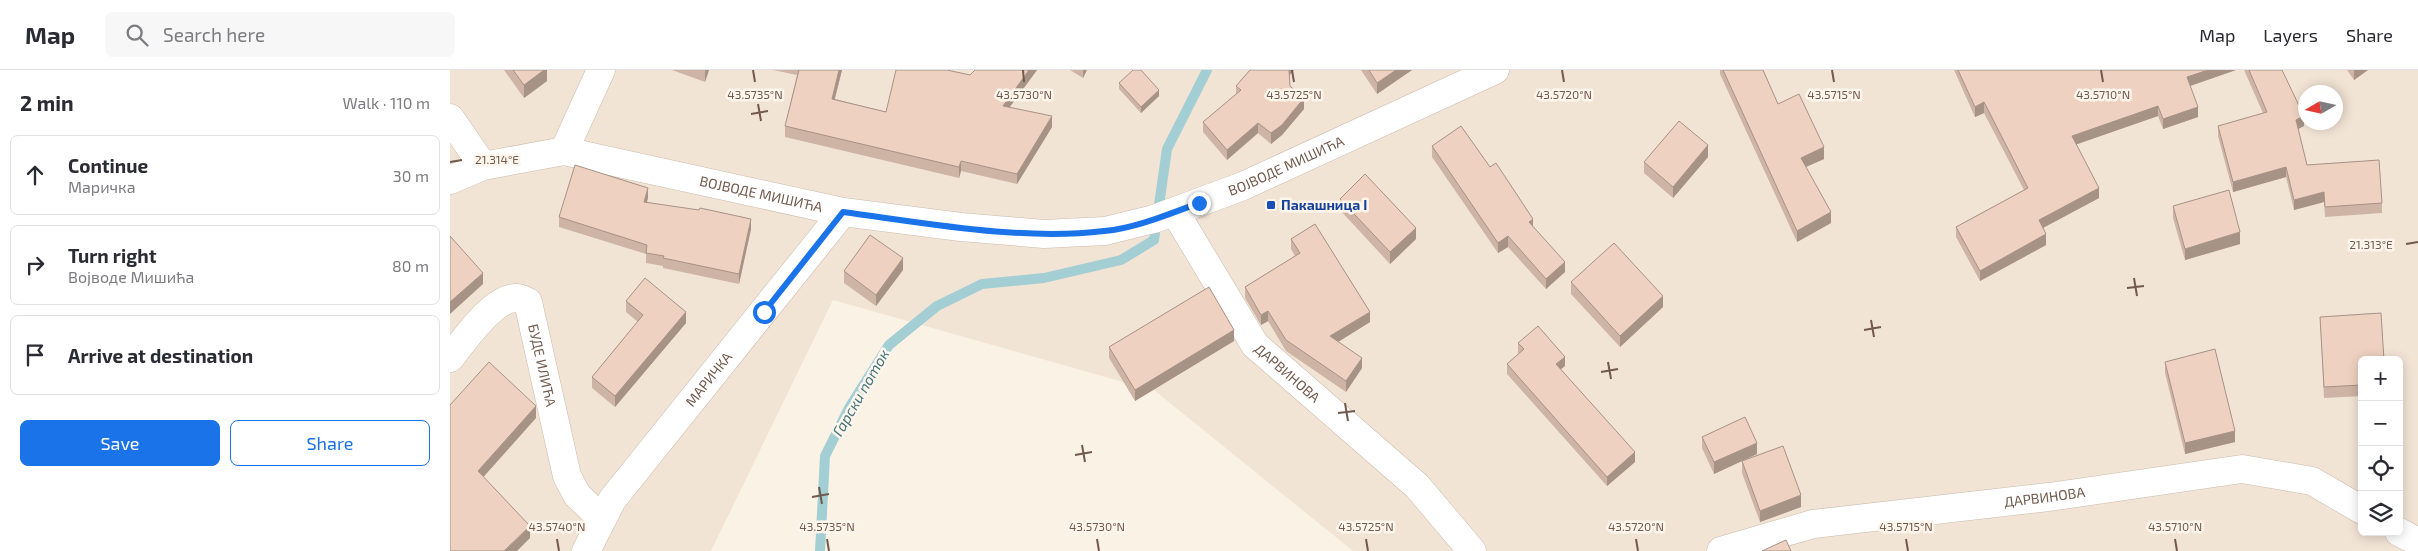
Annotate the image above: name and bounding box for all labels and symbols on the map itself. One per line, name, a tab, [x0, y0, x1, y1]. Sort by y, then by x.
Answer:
north arrow	[2298, 85, 2343, 130]
text: 43.5735°N	[727, 87, 783, 101]
text: 43.5730°N	[996, 87, 1052, 101]
text: 43.5725°N	[1266, 87, 1322, 101]
text: 43.5720°N	[1536, 87, 1592, 101]
text: 43.5715°N	[1807, 87, 1861, 101]
text: 43.5710°N	[2076, 87, 2130, 101]
street label: ВОЈВОДЕ МИШИЋА	[1226, 132, 1347, 199]
text: 21.314°E	[475, 152, 519, 166]
street label: ВОЈВОДЕ МИШИЋА	[698, 172, 825, 215]
route end	[1188, 192, 1211, 215]
place label: Пакашница I	[1281, 196, 1367, 213]
marker: Пакашница I	[1265, 199, 1277, 211]
text: 21.313°E	[2349, 237, 2393, 251]
route start	[753, 301, 776, 324]
street label: БУДЕ ИЛИЋА	[525, 322, 560, 408]
street label: ДАРВИНОВА	[1251, 340, 1324, 406]
water label: Гарски поток	[828, 346, 892, 439]
street label: МАРИЧКА	[682, 348, 736, 410]
street label: ДАРВИНОВА	[2003, 483, 2086, 510]
text: 43.5740°N	[529, 519, 585, 533]
text: 43.5735°N	[799, 519, 855, 533]
text: 43.5730°N	[1069, 519, 1125, 533]
text: 43.5725°N	[1338, 519, 1394, 533]
text: 43.5720°N	[1608, 519, 1664, 533]
text: 43.5715°N	[1879, 519, 1933, 533]
text: 43.5710°N	[2148, 519, 2202, 533]

